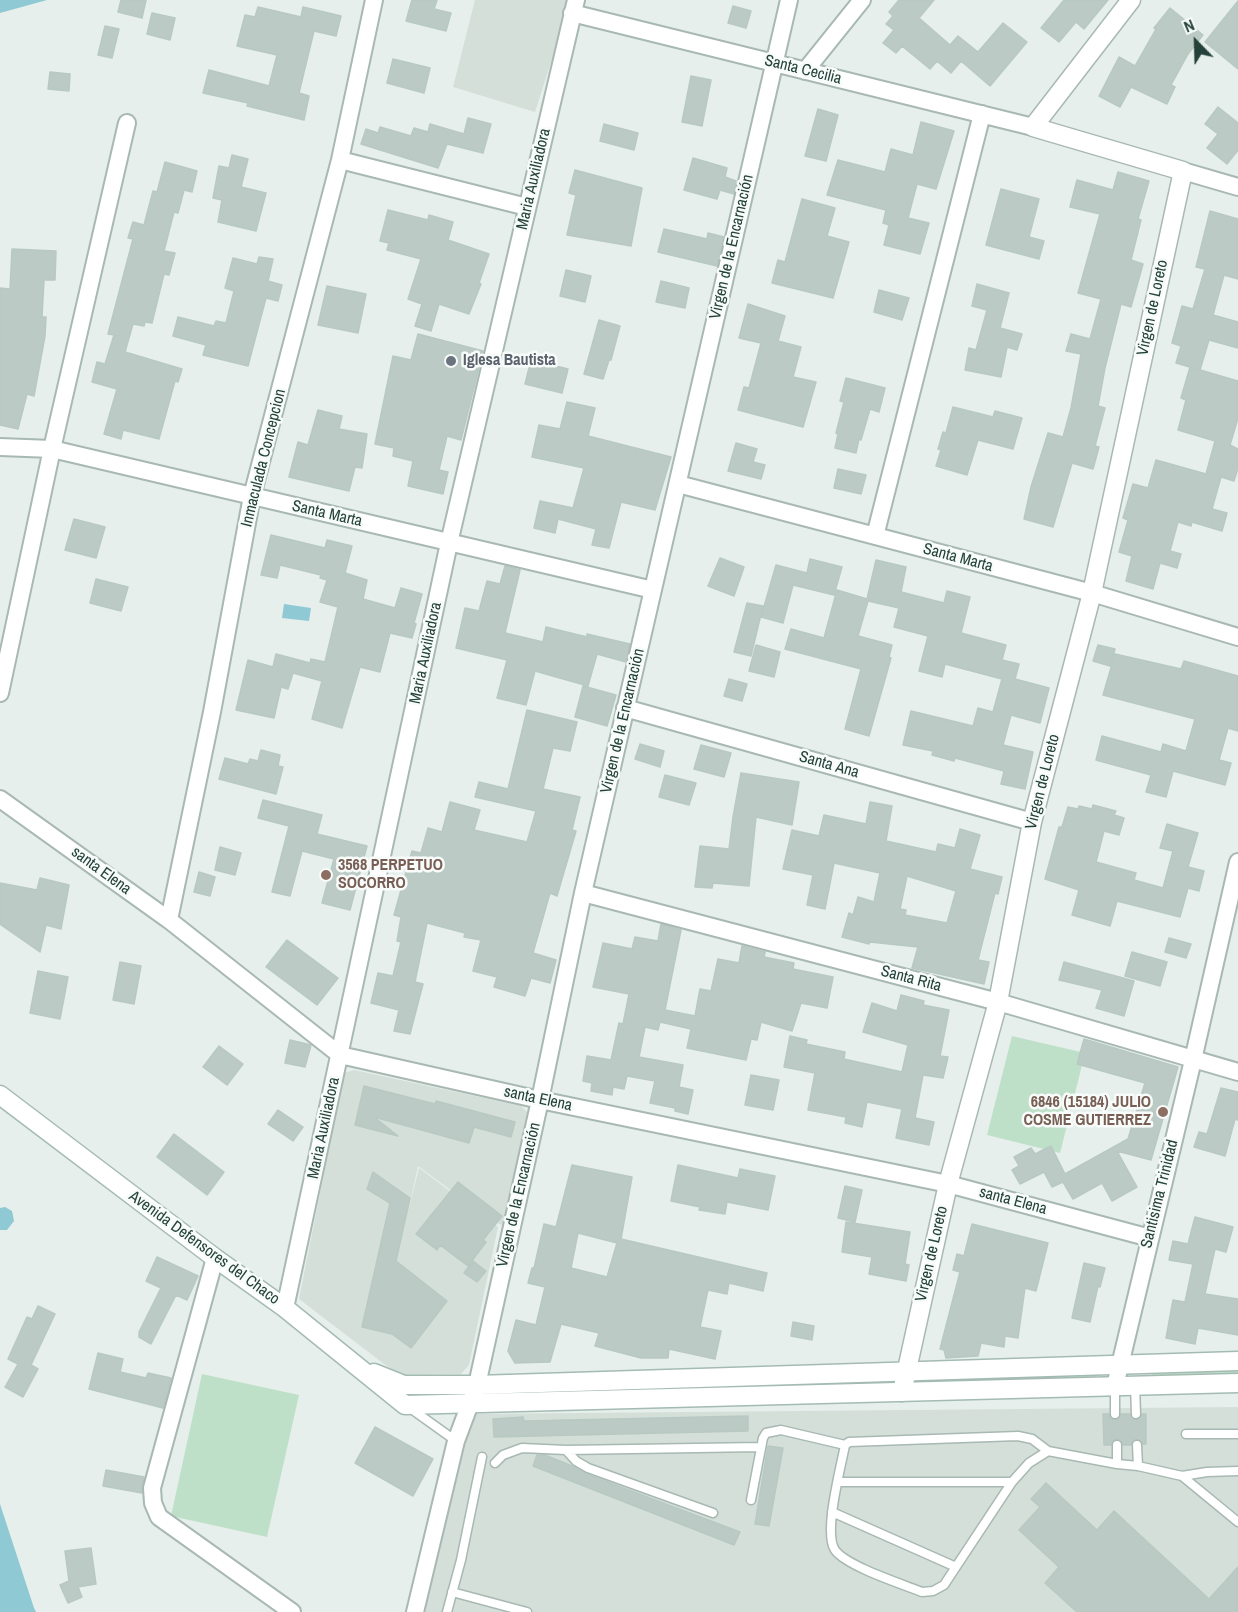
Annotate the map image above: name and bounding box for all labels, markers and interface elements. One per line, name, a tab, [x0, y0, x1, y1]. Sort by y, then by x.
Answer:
north arrow	[1166, 12, 1226, 72]
text: N	[1180, 13, 1198, 37]
street label: Santa Cecilia	[762, 51, 844, 89]
street label: Maria Auxiliadora	[513, 126, 555, 232]
street label: Virgen de la Encarnación	[706, 173, 758, 321]
street label: Virgen de Loreto	[1133, 258, 1173, 358]
place label: Iglesa Bautista	[463, 351, 556, 371]
marker: Iglesa Bautista	[444, 354, 458, 368]
street label: Inmaculada Concepcion	[238, 387, 290, 529]
street label: Santa Marta	[290, 497, 364, 531]
street label: Santa Marta	[921, 539, 995, 577]
street label: Maria Auxiliadora	[406, 600, 446, 706]
street label: Virgen de la Encarnación	[597, 647, 649, 795]
street label: Virgen de Loreto	[1022, 732, 1064, 832]
street label: Santa Ana	[797, 747, 861, 783]
street label: santa Elena	[67, 843, 135, 899]
place label: 3568 PERPETUO SOCORRO	[338, 856, 443, 894]
marker: 3568 PERPETUO SOCORRO	[319, 868, 333, 882]
street label: Santa Rita	[879, 962, 943, 996]
street label: Maria Auxiliadora	[304, 1075, 344, 1181]
street label: santa Elena	[502, 1082, 574, 1116]
place label: 6846 (15184) JULIO COSME GUTIERREZ	[1023, 1093, 1151, 1131]
marker: 6846 (15184) JULIO COSME GUTIERREZ	[1156, 1105, 1170, 1119]
street label: Virgen de la Encarnación	[493, 1121, 545, 1269]
street label: Santisima Trinidad	[1137, 1138, 1183, 1250]
street label: santa Elena	[977, 1183, 1049, 1219]
street label: Avenida Defensores del Chaco	[125, 1187, 283, 1309]
street label: Virgen de Loreto	[912, 1204, 952, 1304]

